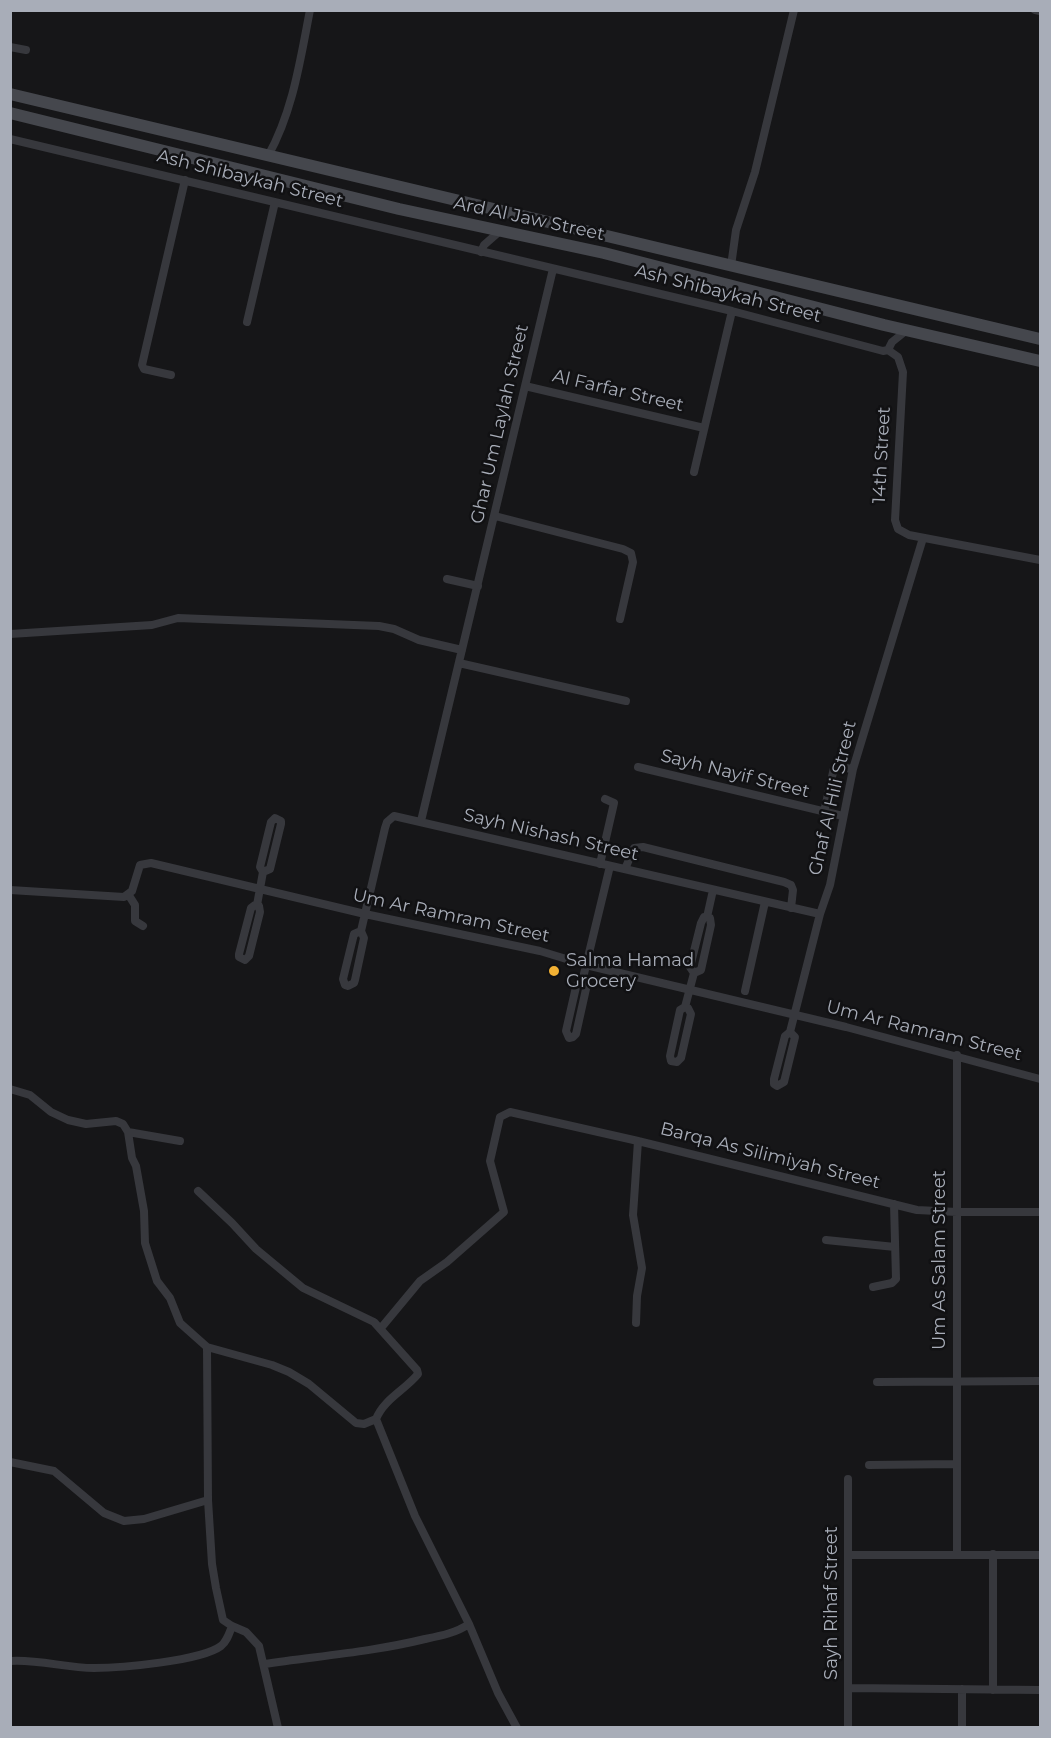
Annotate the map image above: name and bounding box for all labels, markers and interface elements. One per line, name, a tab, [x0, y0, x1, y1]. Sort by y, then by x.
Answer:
street label: Ash Shibaykah Street	[155, 145, 345, 213]
street label: Ard Al Jaw Street	[452, 192, 606, 246]
street label: Ash Shibaykah Street	[633, 260, 823, 328]
street label: Ghar Um Laylah Street	[467, 322, 533, 526]
street label: Al Farfar Street	[550, 365, 686, 417]
street label: 14th Street	[869, 406, 895, 504]
street label: Ghaf Al Hili Street	[805, 718, 861, 878]
street label: Sayh Nayif Street	[658, 745, 812, 803]
street label: Sayh Nishash Street	[461, 804, 641, 866]
street label: Um Ar Ramram Street	[351, 885, 551, 947]
place label: Salma Hamad Grocery	[566, 950, 694, 992]
marker: Salma Hamad Grocery	[547, 964, 561, 978]
street label: Um Ar Ramram Street	[824, 996, 1024, 1066]
street label: Barqa As Silimiyah Street	[658, 1118, 882, 1194]
street label: Um As Salam Street	[929, 1170, 951, 1350]
street label: Sayh Rihaf Street	[821, 1526, 843, 1680]

